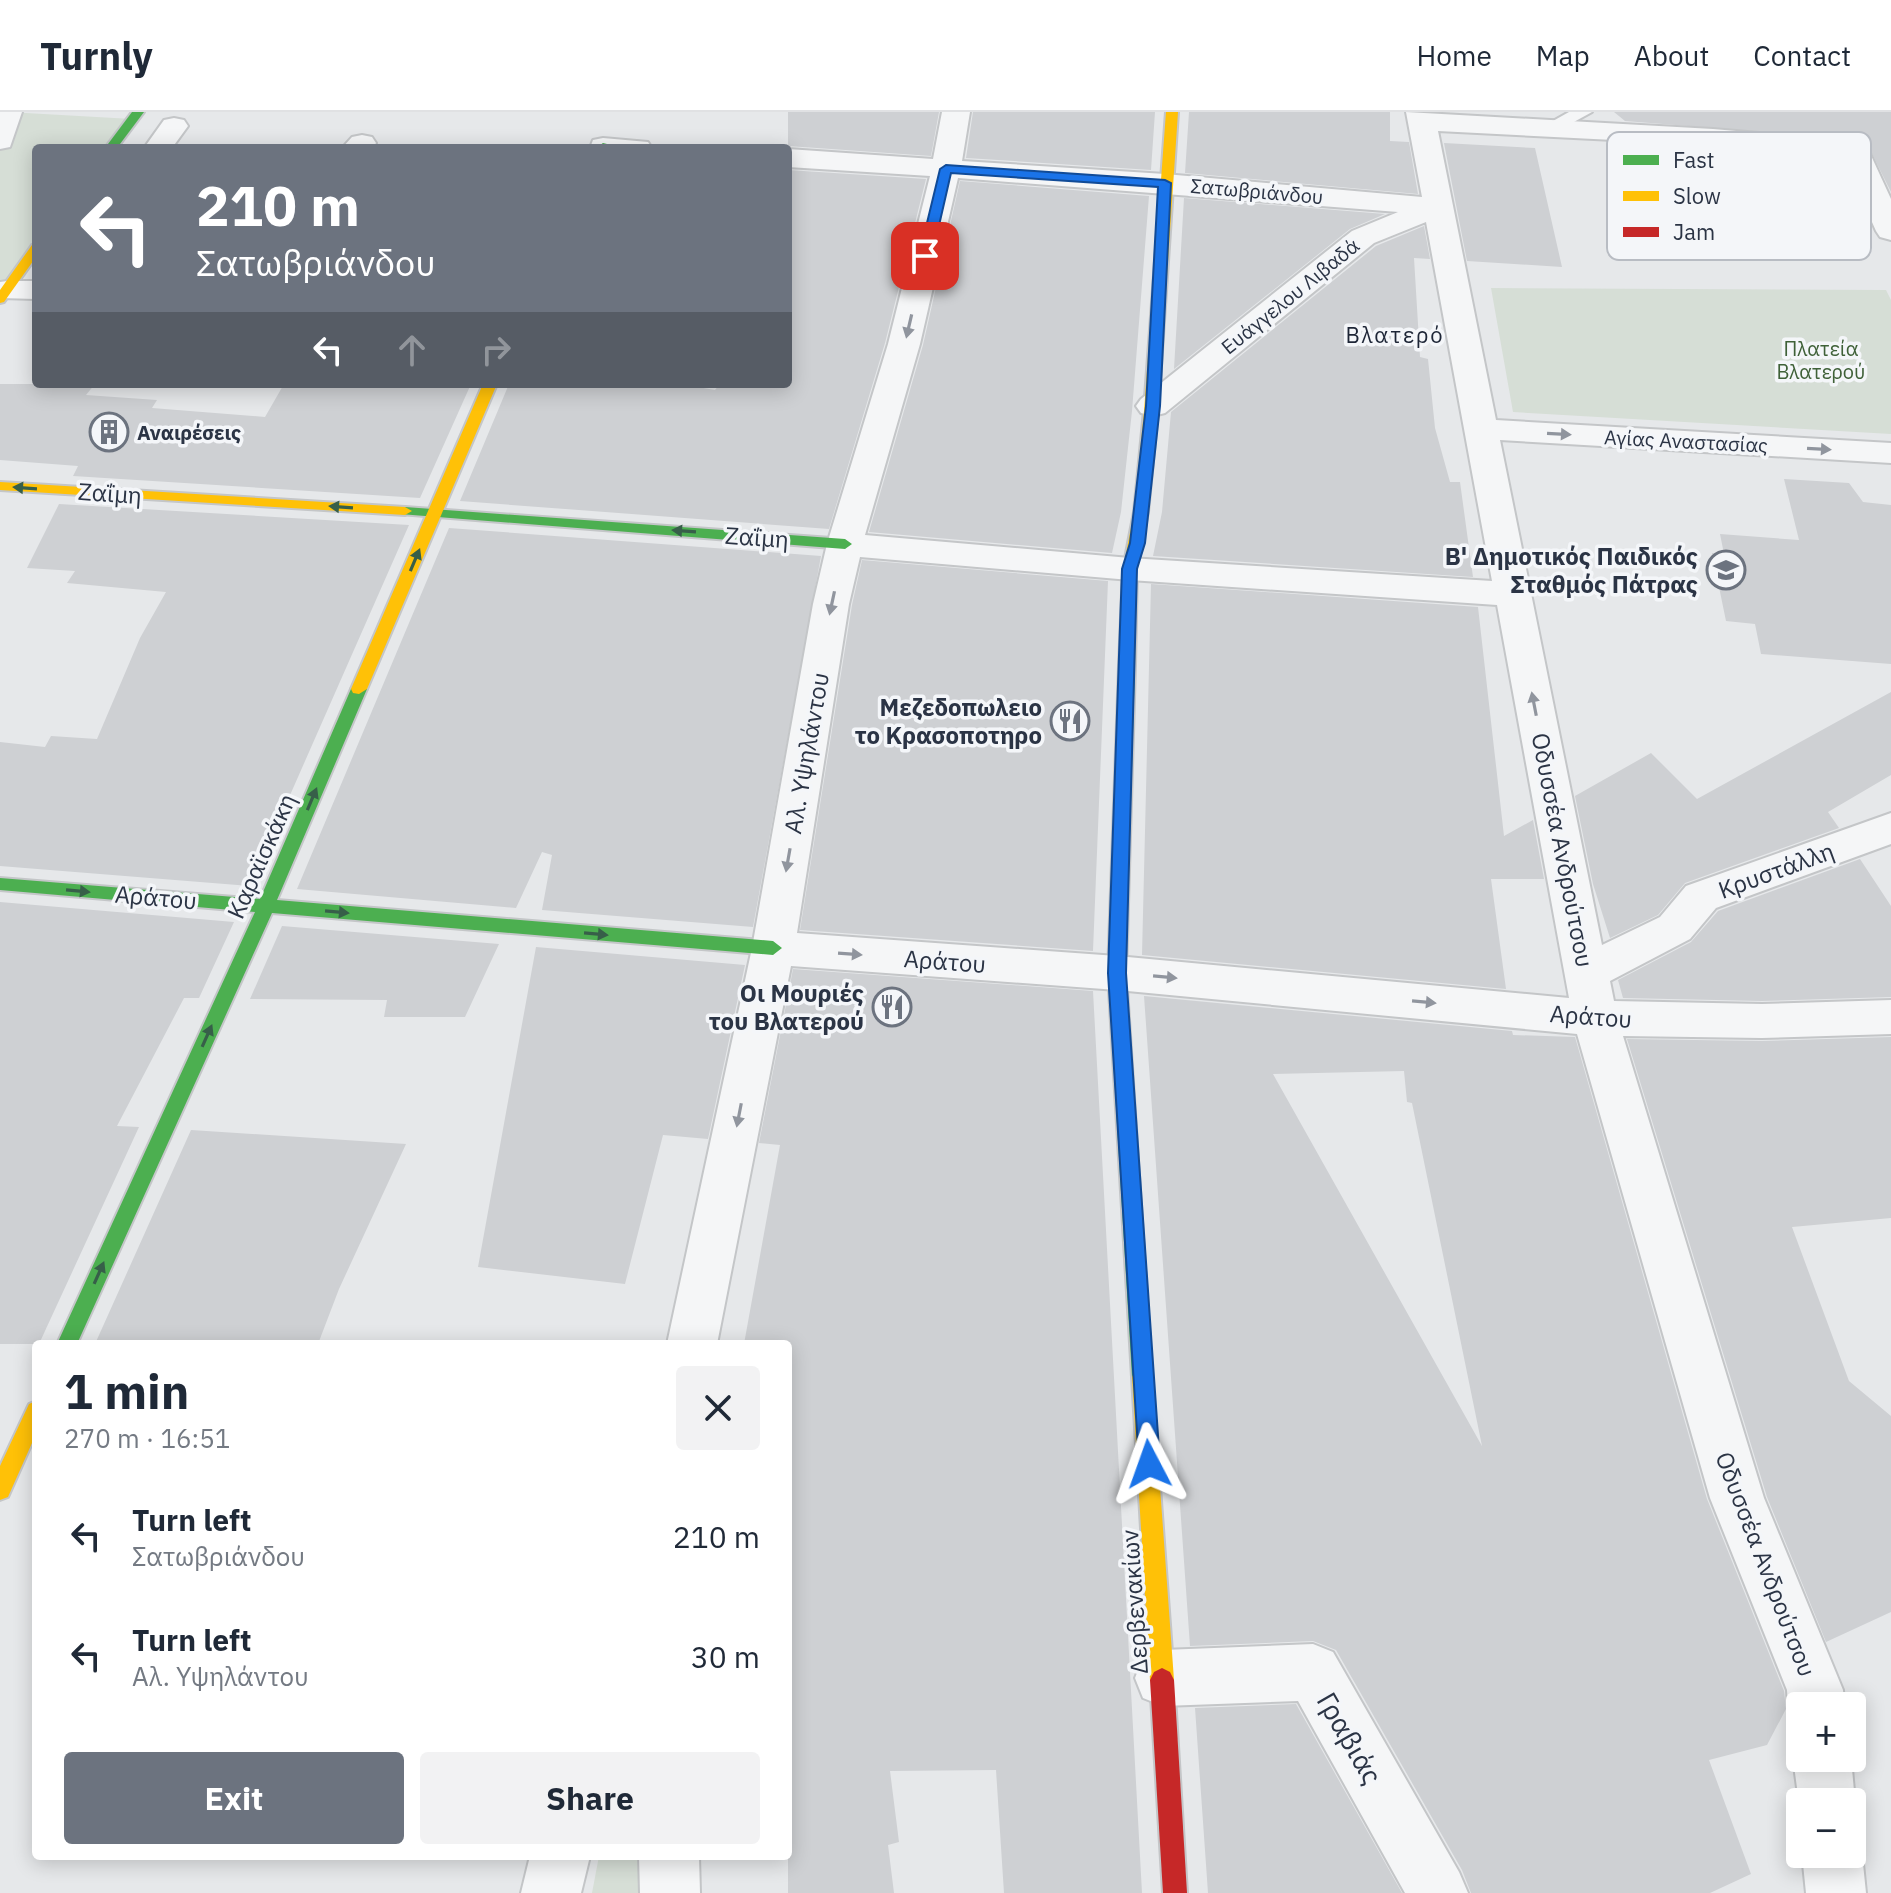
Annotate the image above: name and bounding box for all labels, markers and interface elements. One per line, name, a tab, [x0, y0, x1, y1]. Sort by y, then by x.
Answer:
text: Turnly	[40, 31, 153, 80]
text: Home	[1416, 37, 1492, 74]
text: Map	[1536, 37, 1590, 74]
text: About	[1634, 37, 1709, 74]
text: Contact	[1753, 37, 1851, 74]
legend	[1607, 132, 1871, 260]
text: Fast	[1673, 145, 1714, 174]
text: 210 m	[196, 169, 360, 241]
street label: Σατωβριάνδου	[1190, 172, 1324, 210]
icon: left	[64, 176, 168, 280]
text: Slow	[1673, 181, 1721, 210]
text: Jam	[1673, 217, 1715, 246]
pin	[891, 222, 959, 290]
street label: Ευάγγελου Λιβαδά	[1215, 232, 1365, 360]
icon: arrive	[903, 234, 947, 278]
text: Σατωβριάνδου	[196, 239, 436, 286]
one-way arrow	[902, 314, 914, 339]
district label: Βλατερό	[1345, 320, 1445, 349]
icon: left	[306, 328, 350, 372]
icon: ahead	[390, 328, 434, 372]
icon: right	[474, 328, 518, 372]
park label: Πλατεία Βλατερού	[1777, 335, 1865, 385]
building icon: Αναιρέσεις	[88, 411, 130, 453]
place label: Αναιρέσεις	[137, 419, 241, 446]
street label: Αγίας Αναστασίας	[1603, 423, 1769, 459]
one-way arrow	[1547, 428, 1572, 441]
one-way arrow	[1807, 443, 1832, 456]
street label: Ζαΐμη	[77, 475, 143, 511]
one-way arrow	[12, 481, 37, 494]
one-way arrow	[328, 500, 353, 513]
street label: Ζαΐμη	[724, 519, 790, 555]
one-way arrow	[671, 525, 696, 538]
place label: Β' Δημοτικός Παιδικός Σταθμός Πάτρας	[1445, 540, 1698, 600]
one-way arrow	[409, 548, 422, 572]
school or university icon: Β' Δημοτικός Παιδικός Σταθμός Πάτρας	[1705, 549, 1747, 591]
one-way arrow	[825, 591, 838, 616]
street label: Αλ. Υψηλάντου	[776, 670, 836, 836]
place label: Μεζεδοπωλειο το Κρασοποτηρο	[855, 691, 1042, 751]
one-way arrow	[1528, 691, 1540, 716]
restaurant icon: Μεζεδοπωλειο το Κρασοποτηρο	[1049, 700, 1091, 742]
street label: Οδυσσέα Ανδρούτσου	[1525, 730, 1601, 970]
one-way arrow	[306, 787, 319, 811]
street label: Καραϊσκάκη	[219, 788, 303, 924]
street label: Κρυστάλλη	[1714, 834, 1838, 906]
one-way arrow	[781, 847, 793, 872]
street label: Αράτου	[114, 877, 198, 917]
one-way arrow	[66, 885, 91, 898]
one-way arrow	[325, 906, 350, 919]
one-way arrow	[584, 928, 609, 941]
street label: Αράτου	[903, 942, 987, 980]
one-way arrow	[838, 948, 863, 961]
one-way arrow	[1153, 971, 1178, 984]
place label: Οι Μουριές του Βλατερού	[709, 977, 864, 1037]
restaurant icon: Οι Μουριές του Βλατερού	[871, 986, 913, 1028]
one-way arrow	[1412, 995, 1437, 1008]
street label: Αράτου	[1549, 997, 1633, 1035]
one-way arrow	[200, 1025, 213, 1048]
one-way arrow	[732, 1103, 745, 1128]
one-way arrow	[92, 1261, 106, 1285]
text: 1 min	[64, 1360, 189, 1422]
button: close	[676, 1366, 760, 1450]
text: 270 m · 16:51	[64, 1421, 230, 1455]
position arrow	[1107, 1422, 1191, 1506]
street label: Οδυσσέα Ανδρούτσου	[1708, 1447, 1824, 1681]
text: Turn left	[132, 1500, 251, 1539]
icon: left	[64, 1514, 108, 1558]
text: 210 m	[673, 1517, 760, 1556]
street label: Δερβενακίων	[1113, 1529, 1155, 1675]
text: Σατωβριάνδου	[132, 1539, 305, 1573]
text: Turn left	[132, 1620, 251, 1659]
icon: left	[64, 1634, 108, 1678]
text: 30 m	[691, 1637, 760, 1676]
text: Αλ. Υψηλάντου	[132, 1659, 309, 1693]
street label: Γραβιάς	[1309, 1685, 1391, 1791]
map controls	[1786, 1692, 1866, 1868]
button: +	[1786, 1692, 1866, 1772]
button: Exit	[64, 1752, 404, 1844]
button: Share	[420, 1752, 760, 1844]
button: −	[1786, 1788, 1866, 1868]

